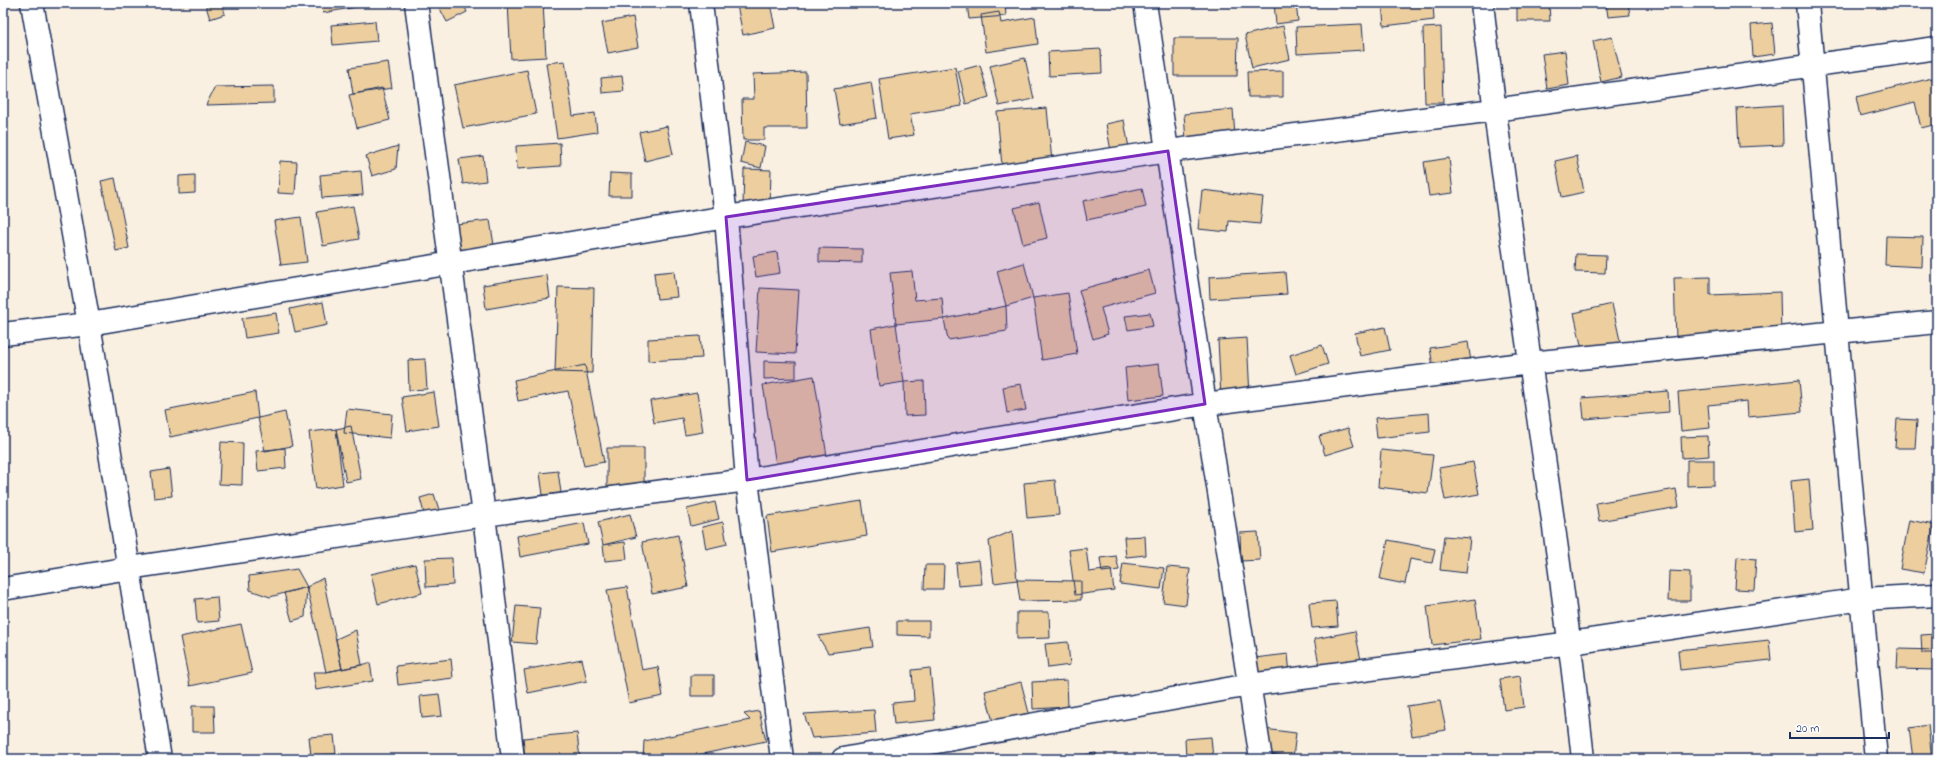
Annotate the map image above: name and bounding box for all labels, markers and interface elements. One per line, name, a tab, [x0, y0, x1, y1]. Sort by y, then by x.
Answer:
scale bar	[1790, 714, 1889, 740]
text: 20 m	[1796, 720, 1819, 738]

